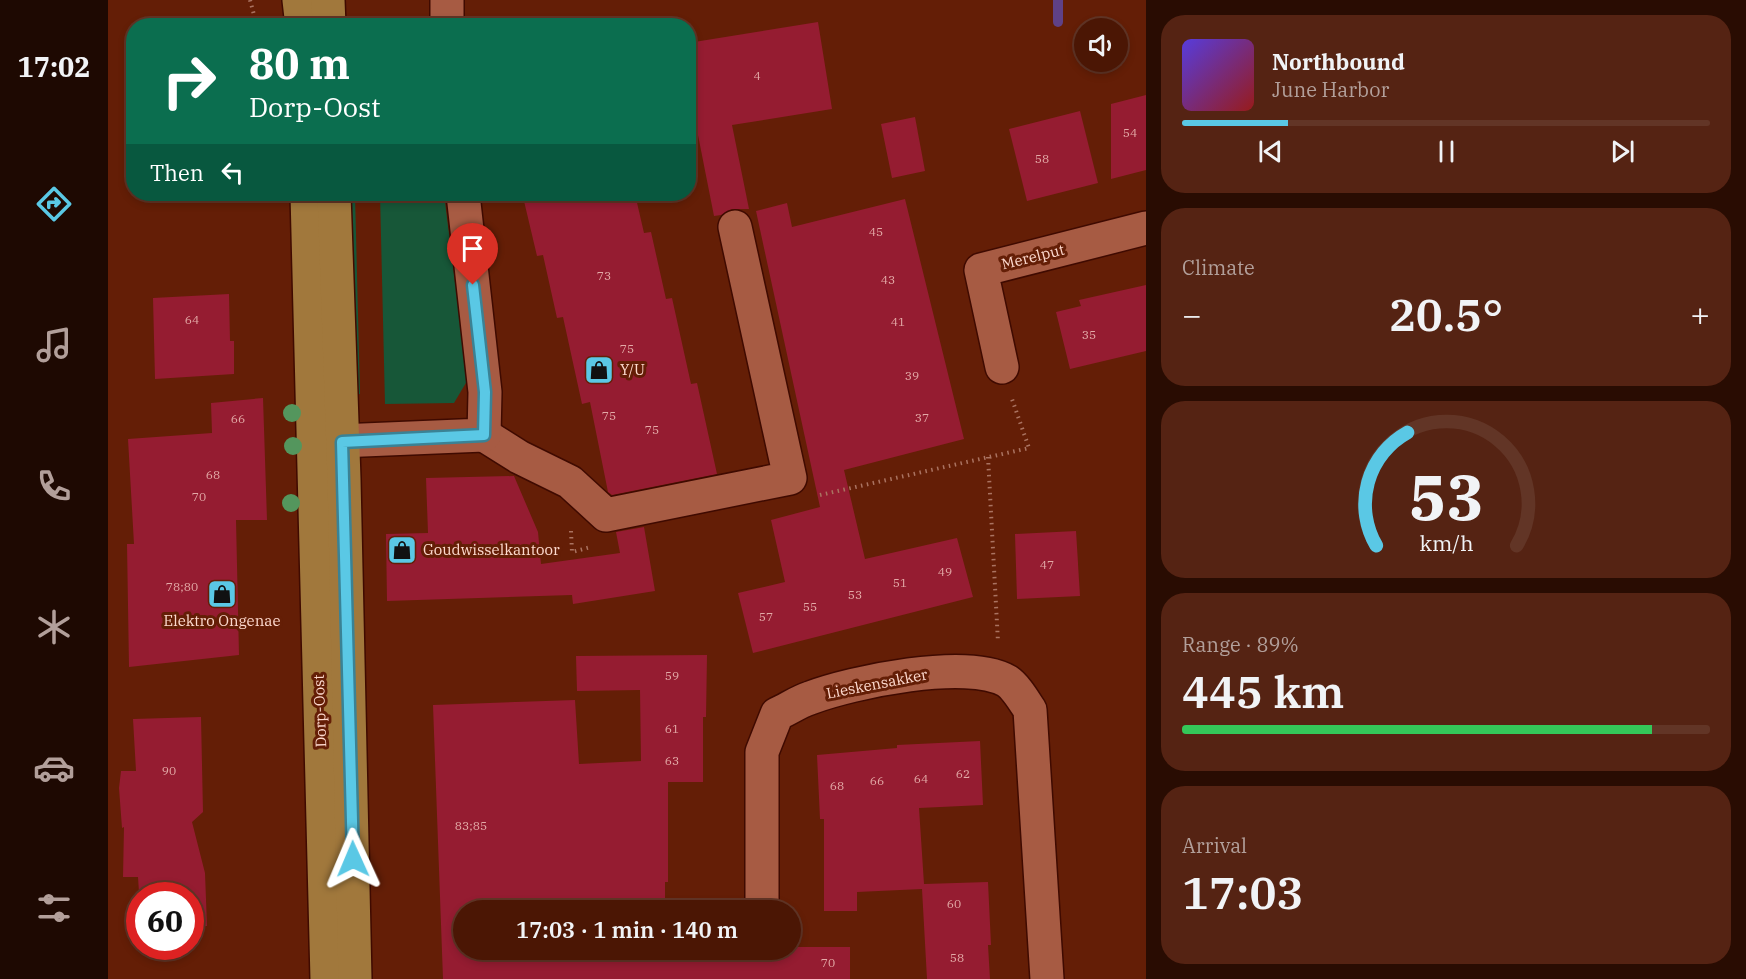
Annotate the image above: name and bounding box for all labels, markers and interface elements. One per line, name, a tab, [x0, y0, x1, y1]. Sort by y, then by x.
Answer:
map controls	[1074, 18, 1128, 72]
button: sound	[1074, 18, 1128, 72]
text: 80 m	[249, 36, 350, 91]
icon: right	[150, 42, 228, 120]
text: Northbound	[1272, 47, 1405, 76]
text: 17:02	[18, 49, 90, 84]
house number: 4	[753, 68, 761, 83]
text: June Harbor	[1272, 76, 1389, 103]
text: Dorp-Oost	[249, 89, 381, 124]
house number: 54	[1123, 125, 1137, 140]
icon: previous	[1254, 135, 1287, 168]
icon: pause	[1430, 135, 1463, 168]
icon: next	[1606, 135, 1639, 168]
house number: 58	[1035, 151, 1049, 166]
icon: left	[216, 156, 249, 189]
text: Then	[150, 158, 204, 187]
icon: directions	[33, 183, 75, 225]
pin	[447, 223, 498, 285]
house number: 45	[869, 224, 883, 239]
icon: arrive	[456, 232, 489, 265]
street label: Merelput	[999, 240, 1066, 273]
text: Climate	[1182, 254, 1255, 281]
house number: 73	[597, 268, 611, 283]
house number: 43	[881, 272, 895, 287]
text: 20.5°	[1389, 285, 1503, 343]
text: −	[1182, 293, 1202, 336]
text: +	[1690, 293, 1710, 336]
house number: 64	[185, 312, 199, 327]
house number: 41	[891, 314, 905, 329]
icon: music	[33, 324, 75, 366]
house number: 35	[1082, 327, 1096, 342]
house number: 75	[620, 341, 634, 356]
shop icon: Y/U	[583, 354, 615, 386]
place label: Y/U	[620, 360, 645, 379]
house number: 39	[905, 368, 919, 383]
house number: 75	[602, 408, 616, 423]
house number: 37	[915, 410, 929, 425]
house number: 66	[231, 411, 245, 426]
house number: 75	[645, 422, 659, 437]
text: 53	[1409, 457, 1483, 538]
icon: phone	[33, 465, 75, 507]
house number: 68	[206, 467, 220, 482]
house number: 70	[192, 489, 206, 504]
text: km/h	[1419, 530, 1473, 558]
shop icon: Goudwisselkantoor	[386, 534, 418, 566]
place label: Goudwisselkantoor	[423, 540, 560, 559]
house number: 47	[1040, 557, 1054, 572]
house number: 49	[938, 564, 952, 579]
house number: 51	[893, 575, 907, 590]
shop icon: Elektro Ongenae	[206, 578, 238, 610]
house number: 78;80	[166, 579, 198, 594]
house number: 53	[848, 587, 862, 602]
house number: 55	[803, 599, 817, 614]
icon: climate	[33, 606, 75, 648]
house number: 57	[759, 609, 773, 624]
place label: Elektro Ongenae	[164, 611, 280, 630]
text: Range · 89%	[1182, 631, 1299, 658]
text: 445 km	[1182, 662, 1344, 720]
street label: Lieskensakker	[825, 664, 929, 703]
house number: 59	[665, 668, 679, 683]
street label: Dorp-Oost	[309, 674, 330, 748]
house number: 61	[665, 721, 679, 736]
icon: car	[33, 747, 75, 789]
house number: 63	[665, 753, 679, 768]
house number: 90	[162, 763, 176, 778]
house number: 62	[956, 766, 970, 781]
house number: 64	[914, 771, 928, 786]
house number: 66	[870, 773, 884, 788]
house number: 68	[830, 778, 844, 793]
house number: 83;85	[455, 818, 487, 833]
position arrow	[321, 827, 385, 891]
text: Arrival	[1182, 832, 1247, 859]
text: 17:03	[1182, 863, 1303, 921]
speed limit sign: 60	[126, 882, 204, 960]
icon: filters	[33, 887, 75, 929]
house number: 60	[947, 896, 961, 911]
text: 17:03 · 1 min · 140 m	[516, 915, 738, 944]
house number: 58	[950, 950, 964, 965]
house number: 70	[821, 955, 835, 970]

